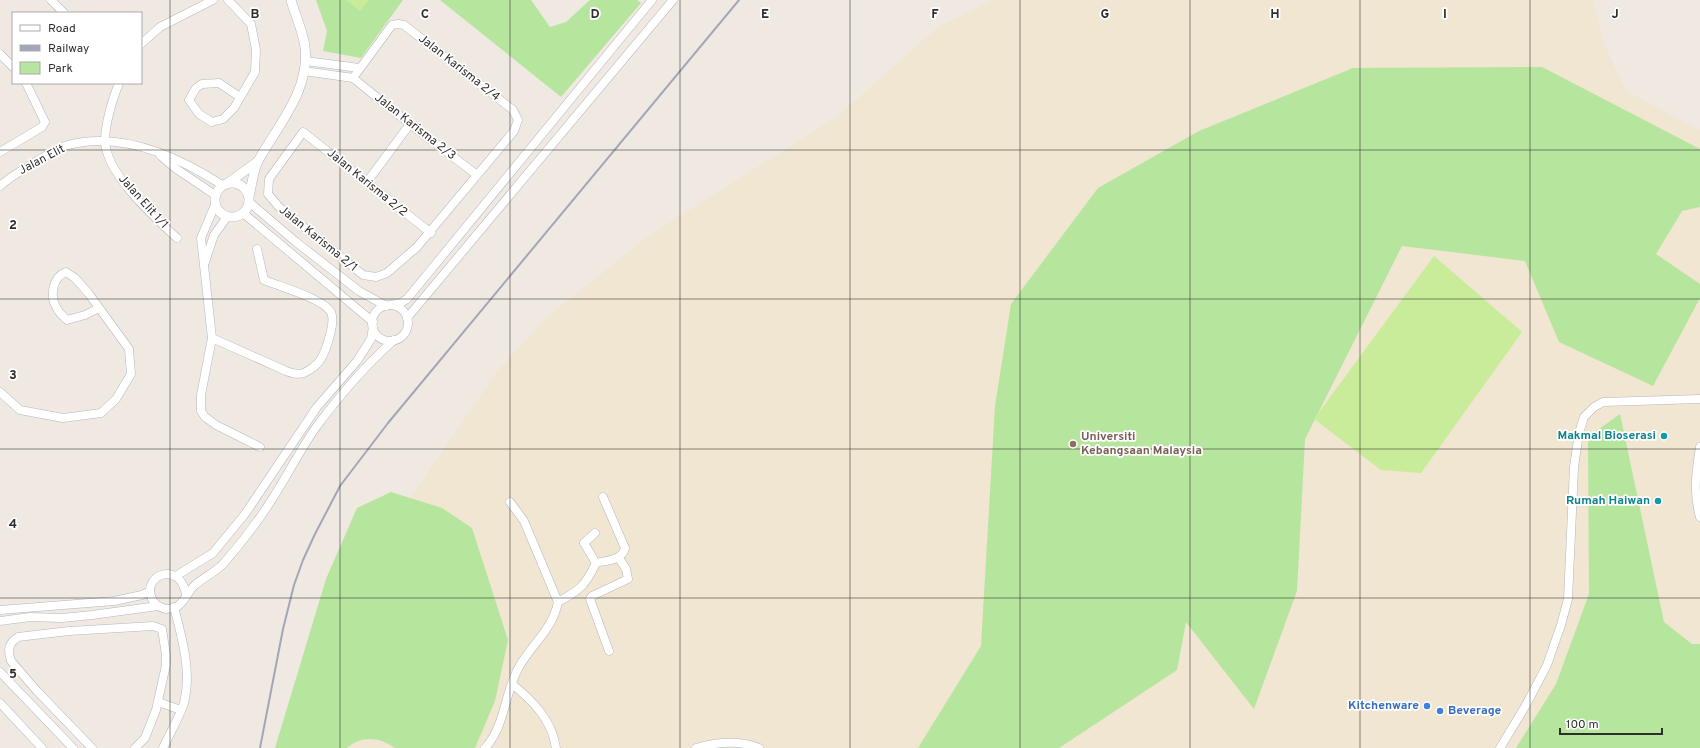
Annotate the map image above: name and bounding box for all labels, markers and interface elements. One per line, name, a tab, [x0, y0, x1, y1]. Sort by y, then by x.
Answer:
text: B	[251, 7, 260, 23]
text: C	[421, 7, 429, 23]
text: D	[590, 7, 600, 23]
text: E	[761, 7, 769, 23]
text: F	[931, 7, 939, 23]
text: G	[1101, 7, 1110, 23]
text: H	[1270, 7, 1280, 23]
text: I	[1443, 7, 1447, 23]
text: J	[1611, 7, 1619, 23]
legend	[12, 12, 142, 84]
text: Road	[48, 21, 76, 37]
street label: Jalan Karisma 2/4	[415, 31, 503, 105]
text: Railway	[48, 41, 89, 57]
text: Park	[48, 61, 73, 77]
street label: Jalan Karisma 2/3	[371, 90, 459, 164]
street label: Jalan Elit	[16, 141, 68, 179]
street label: Jalan Karisma 2/2	[323, 145, 411, 221]
street label: Jalan Elit 1/1	[114, 172, 172, 232]
street label: Jalan Karisma 2/1	[275, 202, 361, 276]
text: 2	[9, 218, 17, 234]
text: 3	[9, 368, 17, 384]
place label: Makmal Bioserasi	[1557, 428, 1656, 444]
place label: Universiti Kebangsaan Malaysia	[1081, 429, 1202, 459]
marker: Makmal Bioserasi	[1659, 431, 1669, 441]
marker: Universiti Kebangsaan Malaysia	[1068, 439, 1078, 449]
place label: Rumah Haiwan	[1566, 493, 1650, 509]
marker: Rumah Haiwan	[1653, 496, 1663, 506]
text: 4	[9, 517, 17, 533]
text: 5	[9, 667, 17, 683]
place label: Kitchenware	[1348, 698, 1419, 714]
marker: Kitchenware	[1422, 701, 1432, 711]
place label: Beverage	[1448, 703, 1502, 719]
marker: Beverage	[1435, 706, 1445, 716]
scale bar	[1560, 710, 1662, 736]
text: 100 m	[1566, 717, 1599, 733]

